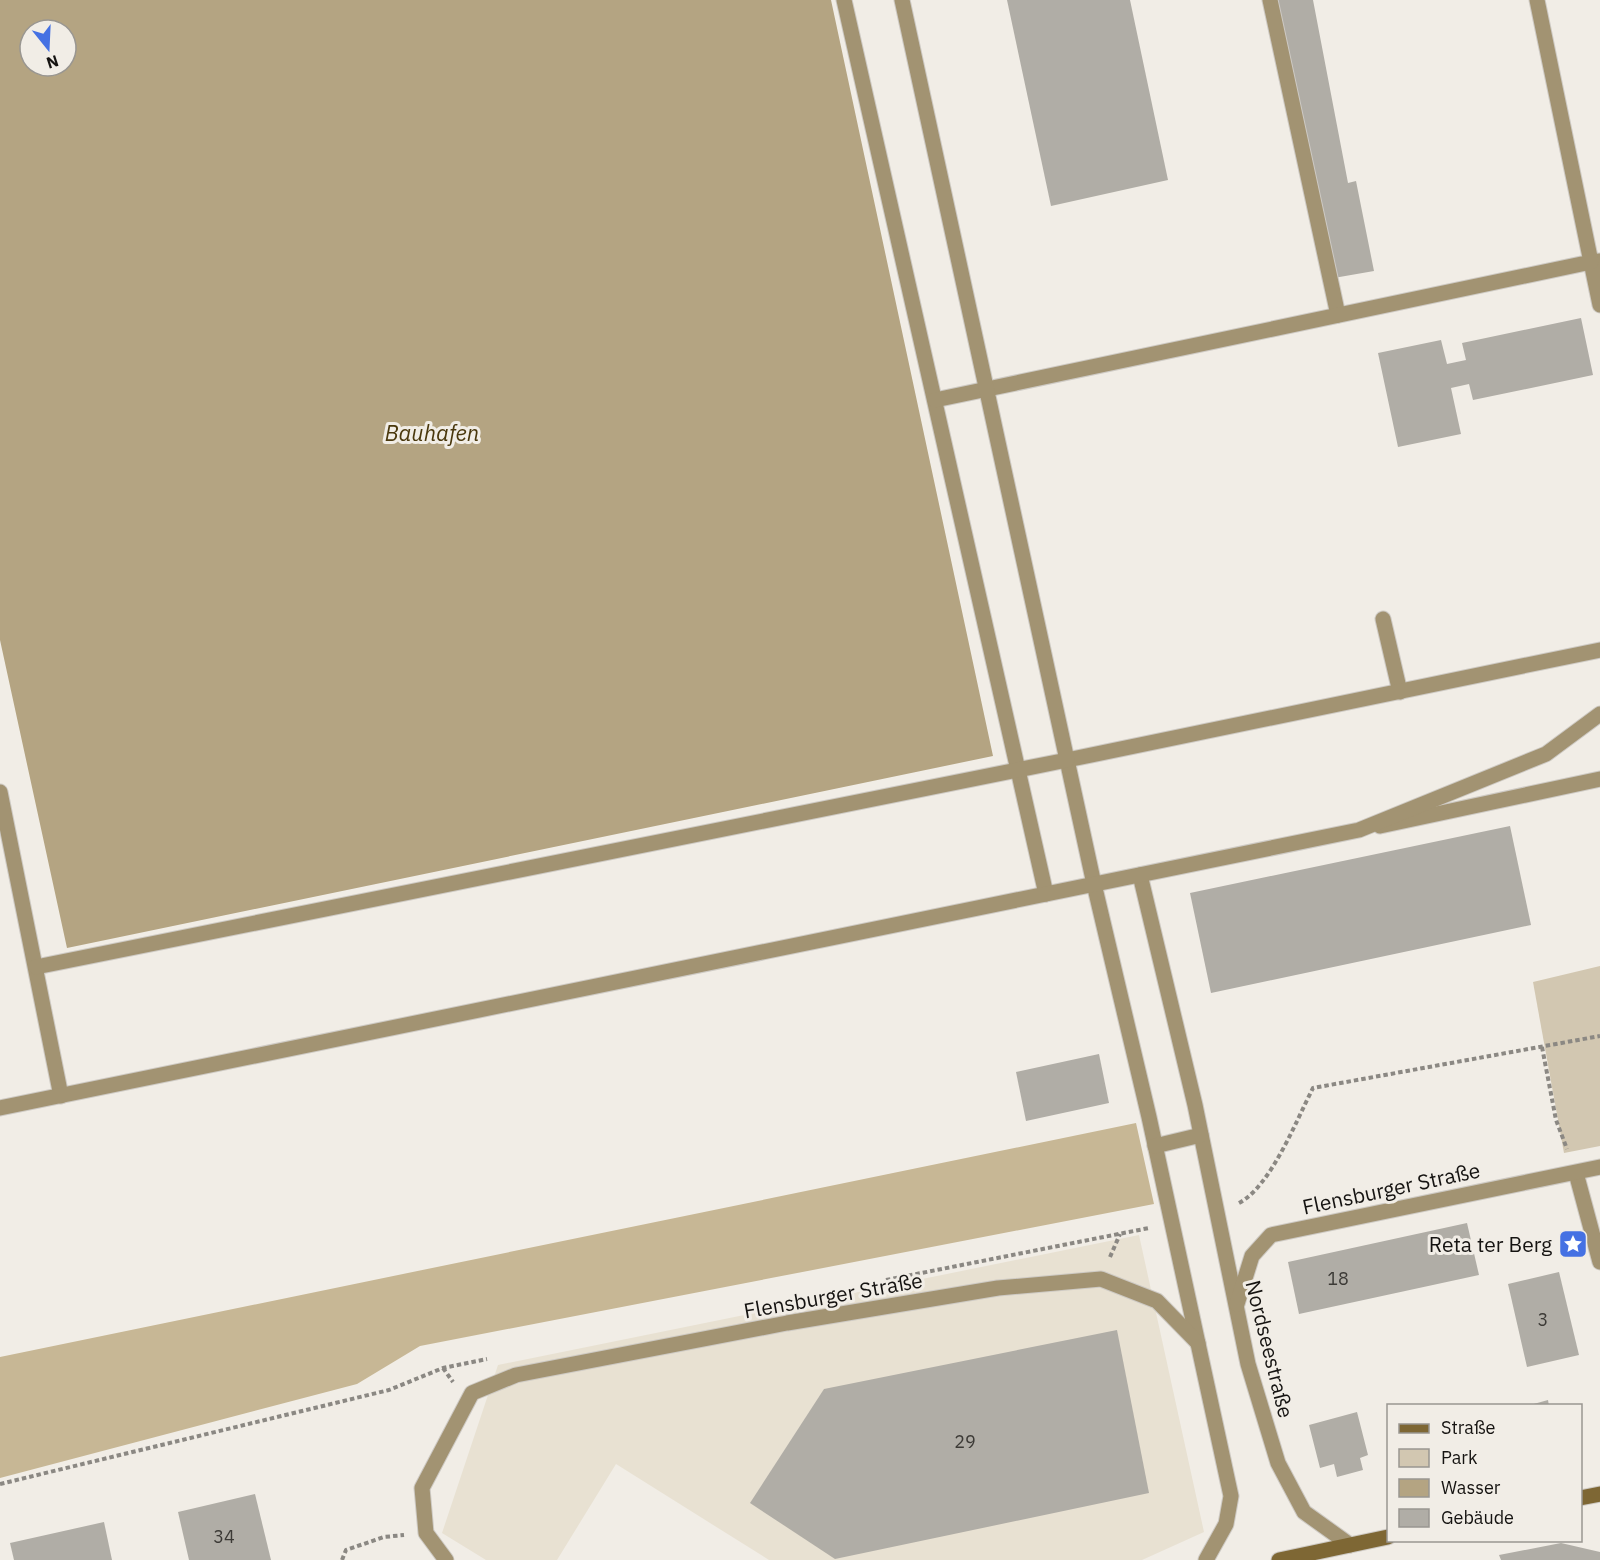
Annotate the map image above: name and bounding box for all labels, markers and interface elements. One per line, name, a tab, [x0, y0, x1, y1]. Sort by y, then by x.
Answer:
north arrow	[18, 18, 78, 78]
text: N	[44, 51, 61, 74]
water label: Bauhafen	[385, 418, 479, 447]
street label: Flensburger Straße	[1300, 1155, 1482, 1221]
place icon: Reta ter Berg	[1557, 1228, 1589, 1260]
place label: Reta ter Berg	[1429, 1230, 1552, 1258]
street label: Flensburger Straße	[741, 1265, 925, 1325]
house number: 18	[1327, 1267, 1349, 1290]
street label: Nordseestraße	[1239, 1277, 1301, 1421]
house number: 3	[1538, 1308, 1548, 1331]
legend	[1387, 1404, 1582, 1542]
text: Straße	[1441, 1416, 1495, 1439]
house number: 29	[954, 1430, 976, 1453]
text: Park	[1441, 1446, 1478, 1469]
text: Wasser	[1441, 1476, 1501, 1499]
text: Gebäude	[1441, 1506, 1514, 1529]
house number: 34	[213, 1525, 235, 1548]

